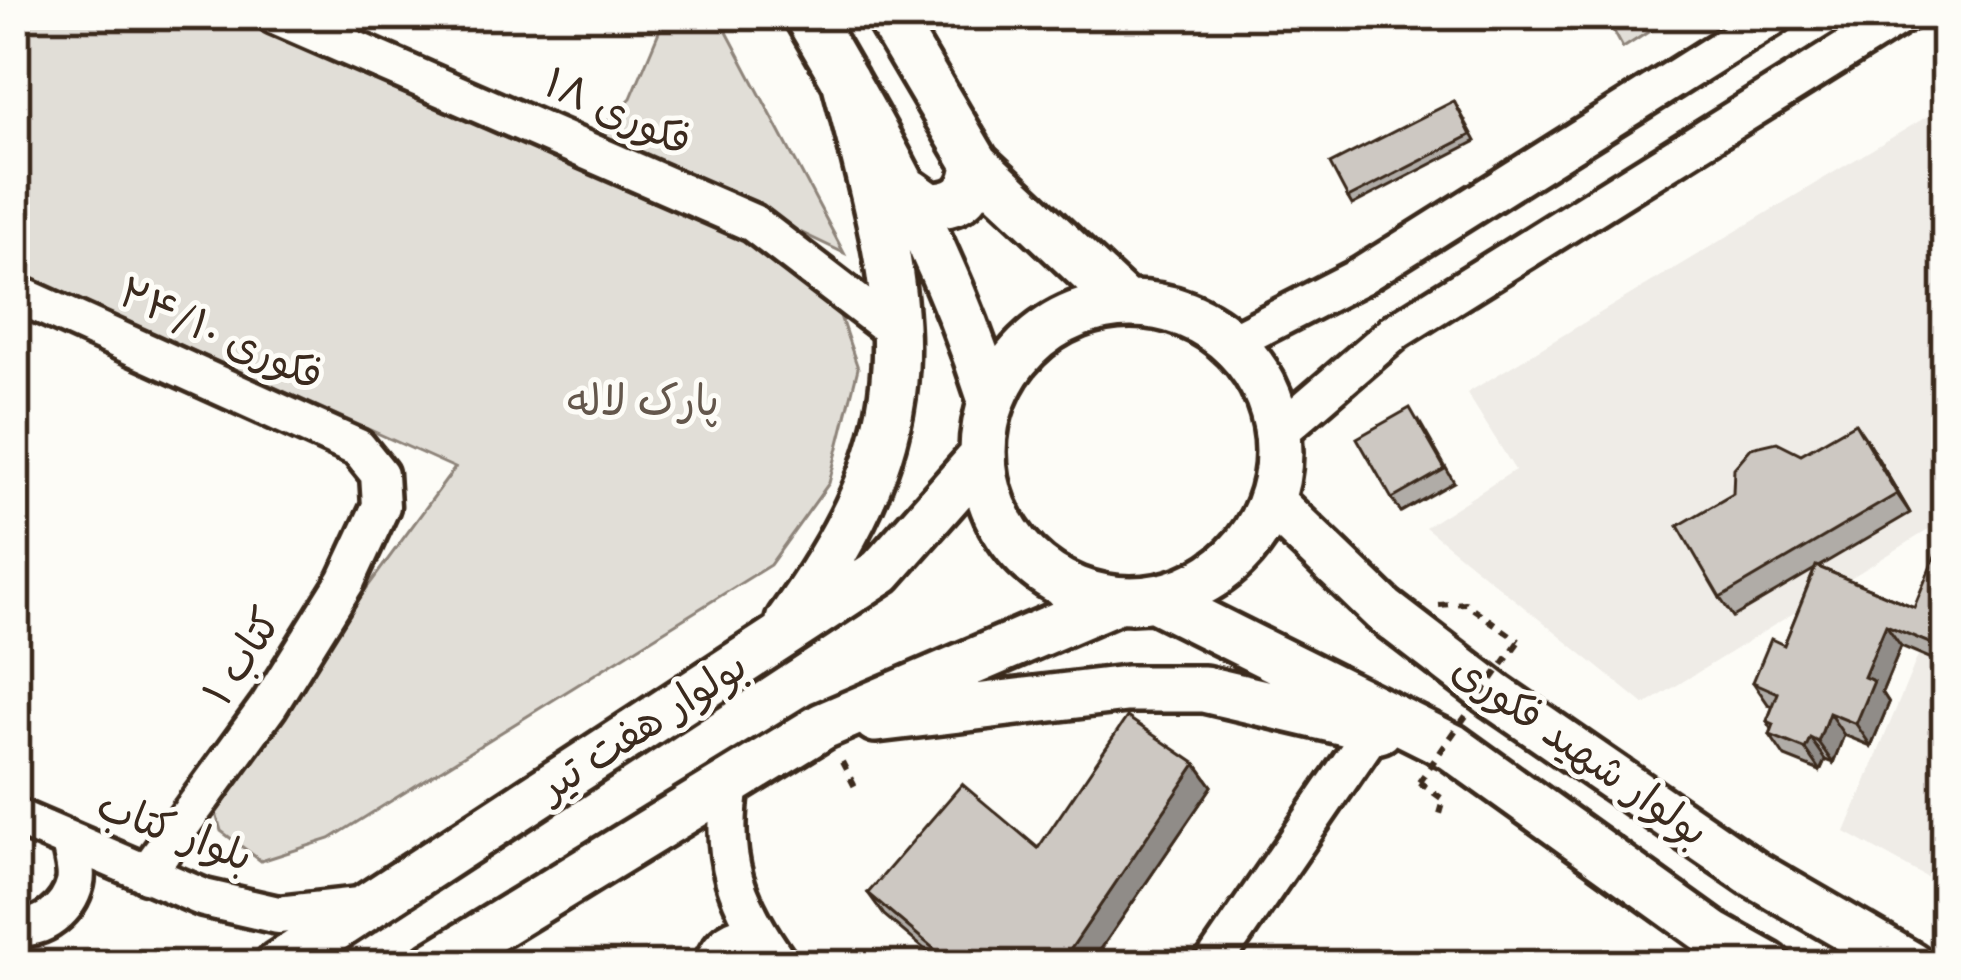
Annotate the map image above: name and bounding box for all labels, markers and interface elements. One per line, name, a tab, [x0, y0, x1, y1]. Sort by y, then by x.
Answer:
street label: فکوری ١٨	[535, 57, 699, 171]
street label: فکوری ۲۴/۱۰	[109, 267, 331, 405]
park label: پارک لاله	[567, 376, 719, 431]
street label: کتاب ۱	[192, 599, 296, 717]
street label: بولوار هفت تیر	[527, 640, 759, 818]
street label: بولوار شهید فکوری	[1440, 643, 1718, 861]
street label: بلوار کتاب	[89, 780, 259, 886]

